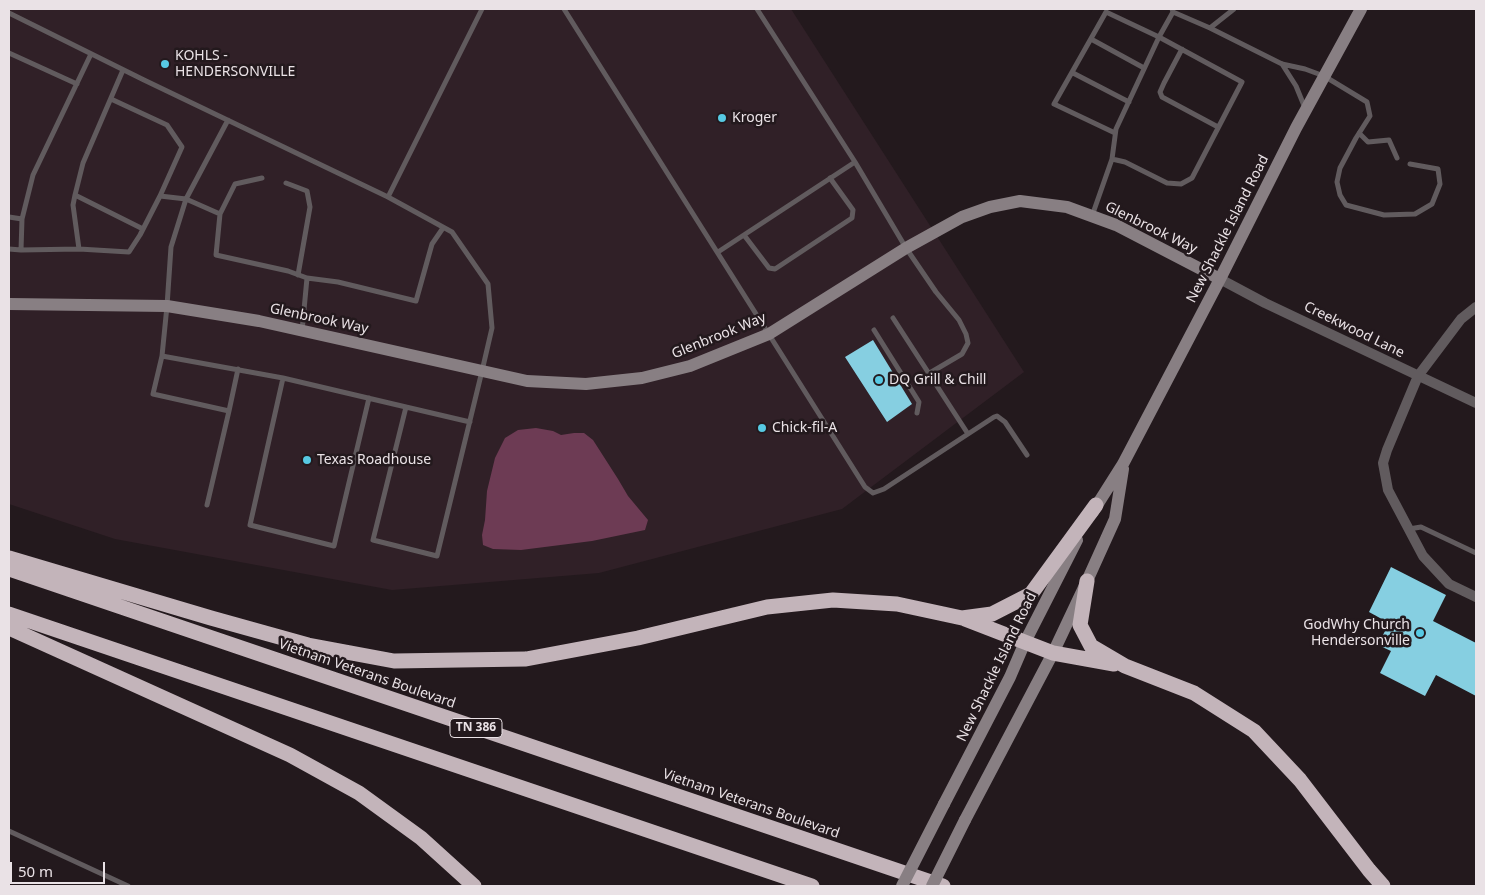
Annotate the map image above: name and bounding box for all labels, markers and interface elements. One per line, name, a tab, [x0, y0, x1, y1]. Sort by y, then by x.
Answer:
place label: KOHLS - HENDERSONVILLE	[175, 48, 295, 80]
marker: KOHLS - HENDERSONVILLE	[159, 58, 171, 70]
place label: Kroger	[732, 110, 777, 126]
marker: Kroger	[716, 112, 728, 124]
street label: New Shackle Island Road	[1183, 152, 1273, 306]
street label: Glenbrook Way	[1102, 198, 1200, 258]
street label: Creekwood Lane	[1301, 298, 1407, 362]
street label: Glenbrook Way	[268, 300, 370, 338]
street label: Glenbrook Way	[669, 309, 769, 363]
place label: DQ Grill & Chill	[889, 372, 986, 388]
marker: DQ Grill & Chill	[873, 374, 885, 386]
place label: Chick-fil-A	[772, 420, 837, 436]
marker: Chick-fil-A	[756, 422, 768, 434]
place label: Texas Roadhouse	[317, 452, 431, 468]
marker: Texas Roadhouse	[301, 454, 313, 466]
street label: New Shackle Island Road	[954, 590, 1040, 744]
place label: GodWhy Church Hendersonville	[1303, 617, 1410, 650]
marker: GodWhy Church Hendersonville	[1414, 627, 1426, 639]
street label: Vietnam Veterans Boulevard	[276, 636, 458, 712]
road number: TN 386	[450, 718, 502, 738]
street label: Vietnam Veterans Boulevard	[660, 766, 842, 842]
scale bar	[12, 852, 108, 884]
text: 50 m	[18, 861, 53, 881]

